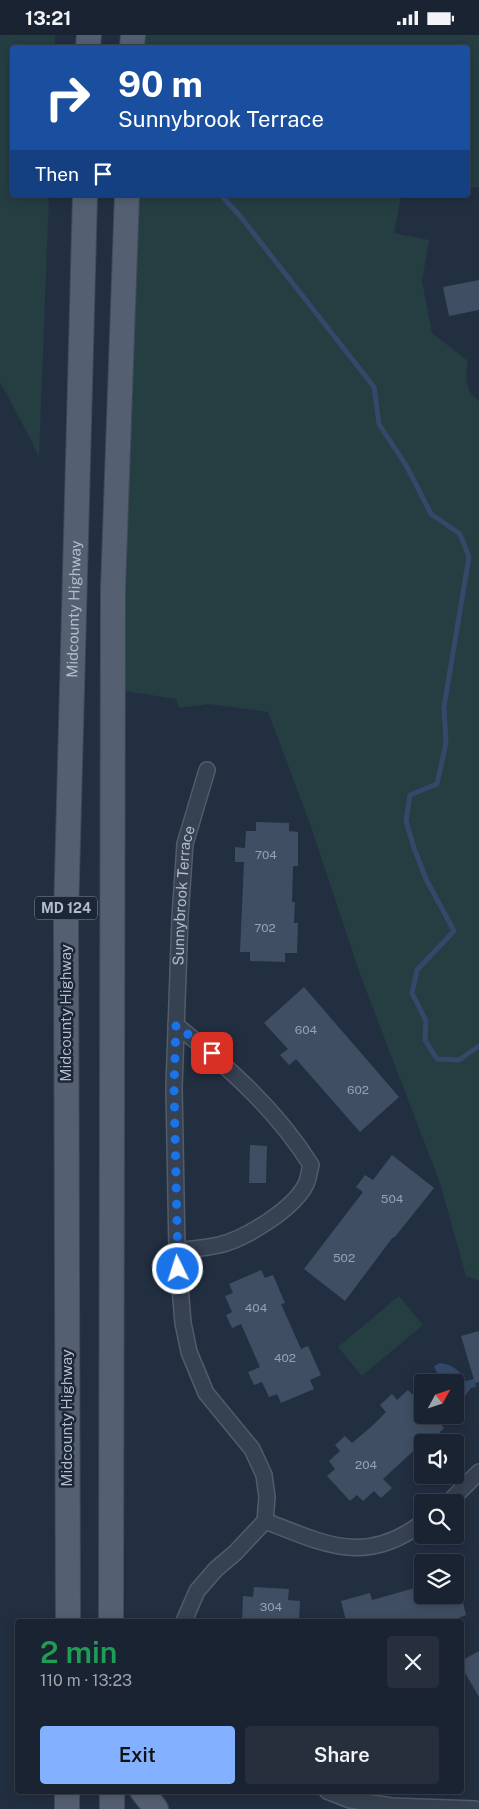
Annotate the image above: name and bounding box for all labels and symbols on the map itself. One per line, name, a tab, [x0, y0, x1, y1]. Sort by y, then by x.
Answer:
street label: Midcounty Highway	[63, 540, 84, 678]
street label: Sunnybrook Terrace	[169, 823, 198, 966]
house number: 704	[255, 848, 277, 862]
road number: MD 124	[35, 896, 97, 919]
house number: 702	[254, 921, 276, 935]
street label: Midcounty Highway	[57, 944, 74, 1082]
house number: 604	[295, 1023, 318, 1037]
pin	[191, 1032, 233, 1074]
house number: 602	[347, 1083, 369, 1097]
house number: 504	[381, 1192, 404, 1206]
position arrow	[151, 1242, 203, 1294]
house number: 502	[333, 1251, 355, 1265]
house number: 404	[245, 1301, 268, 1315]
street label: Midcounty Highway	[58, 1349, 75, 1487]
house number: 402	[274, 1351, 296, 1365]
north arrow	[414, 1374, 464, 1424]
house number: 204	[355, 1458, 377, 1472]
house number: 304	[260, 1600, 283, 1614]

